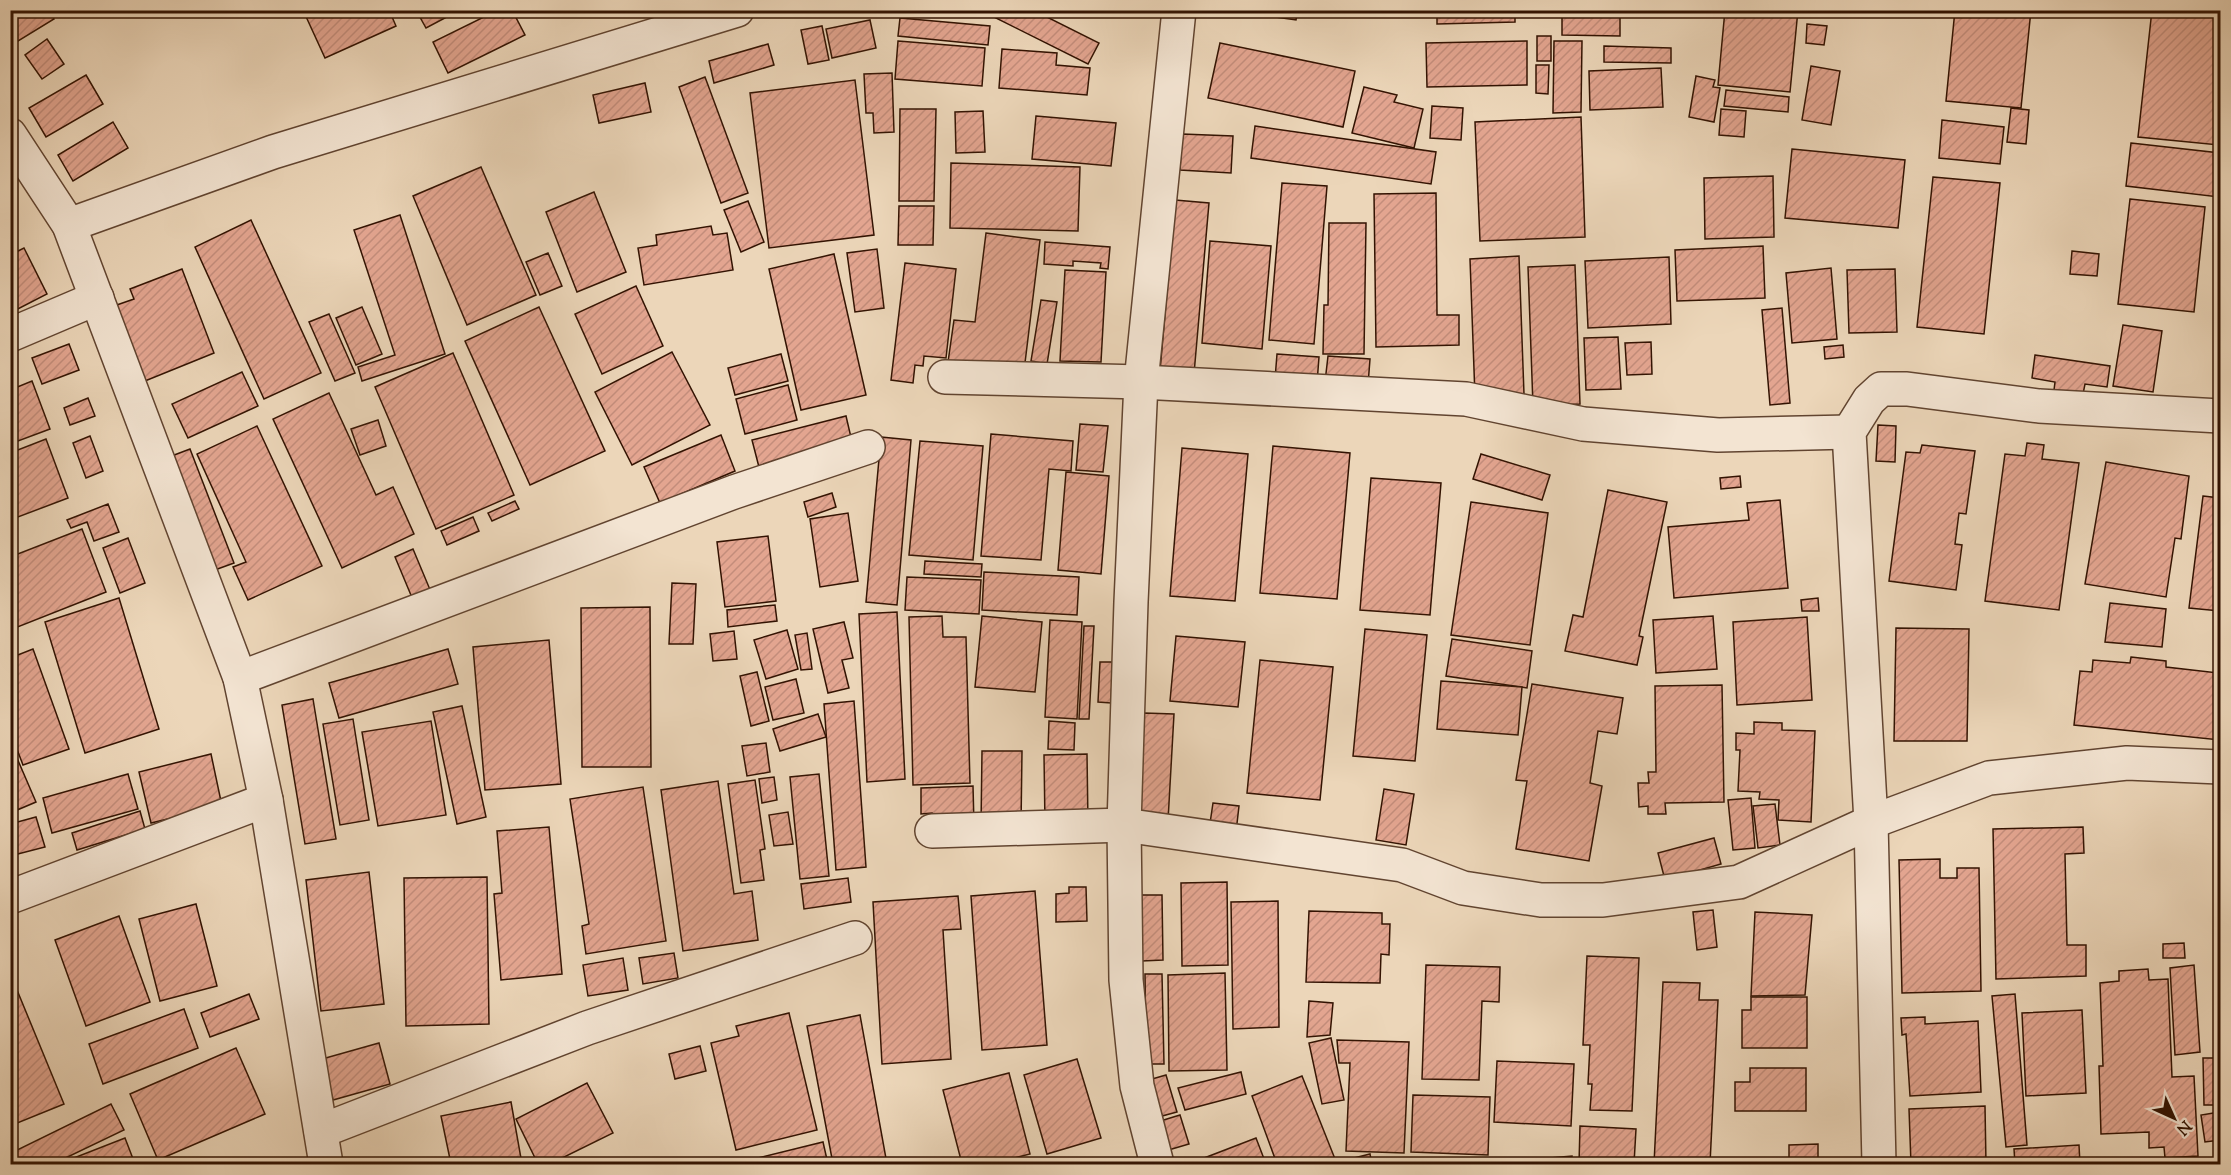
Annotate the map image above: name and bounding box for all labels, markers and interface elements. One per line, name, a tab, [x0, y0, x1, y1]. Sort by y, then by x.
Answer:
north arrow	[2144, 1088, 2204, 1148]
text: N	[2170, 1114, 2195, 1140]

